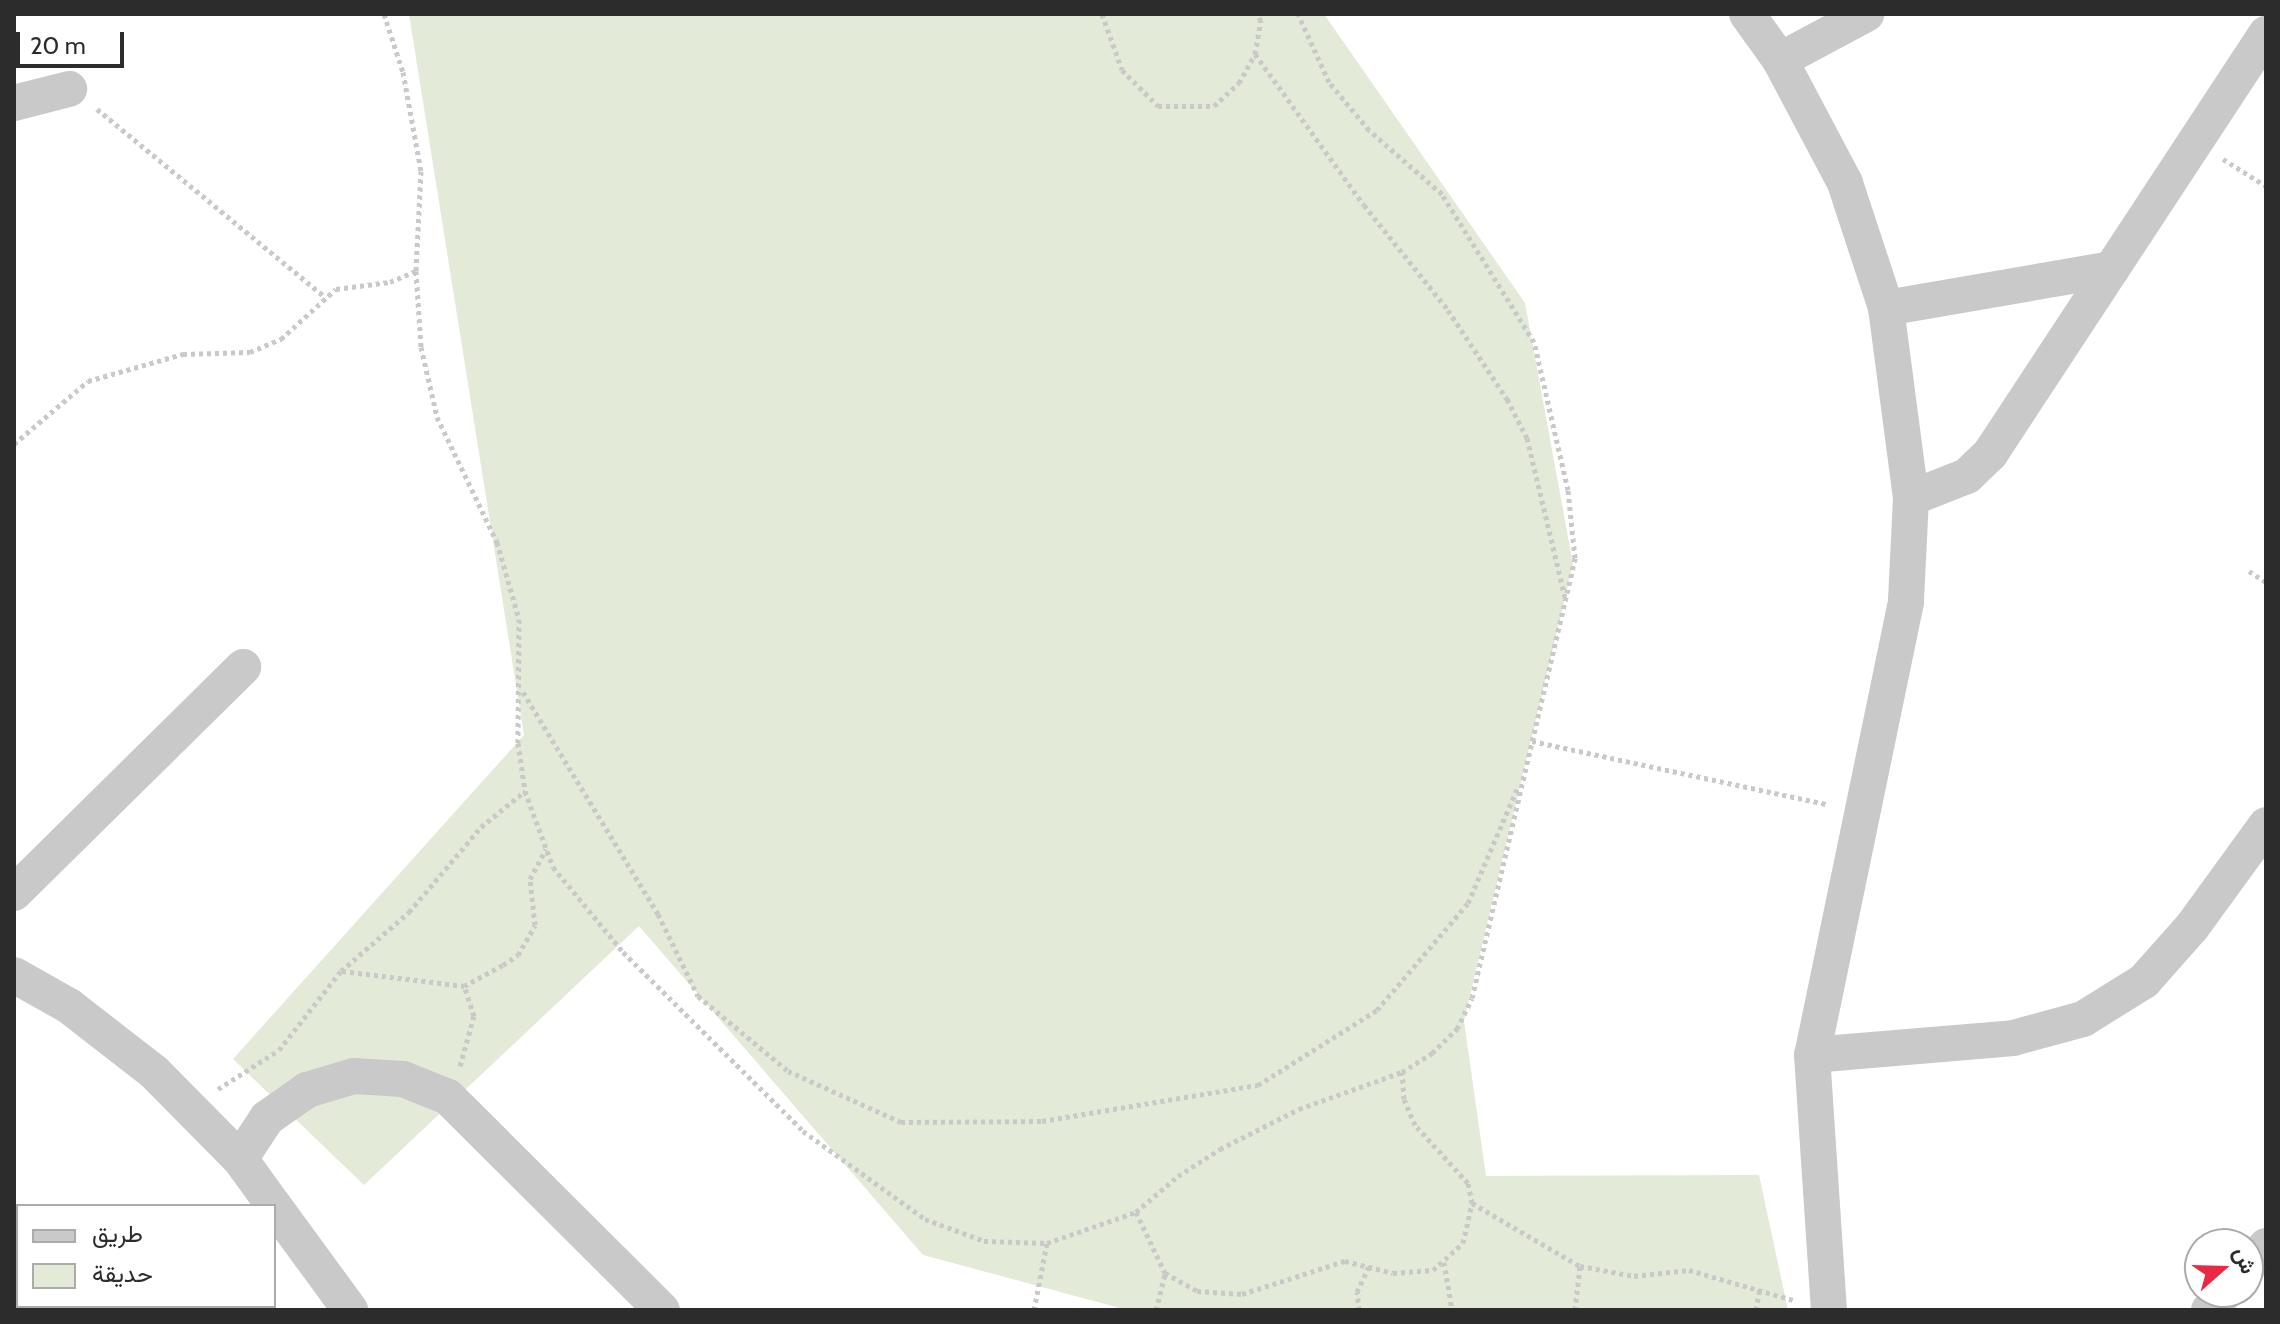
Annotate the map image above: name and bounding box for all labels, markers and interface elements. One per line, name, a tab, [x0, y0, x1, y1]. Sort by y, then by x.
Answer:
scale bar	[20, 16, 128, 66]
text: 20 m	[30, 31, 86, 60]
legend	[16, 1204, 276, 1308]
text: طريق	[92, 1219, 143, 1248]
north arrow	[2184, 1228, 2264, 1308]
text: ش	[2228, 1243, 2262, 1277]
text: حديقة	[92, 1259, 153, 1288]

